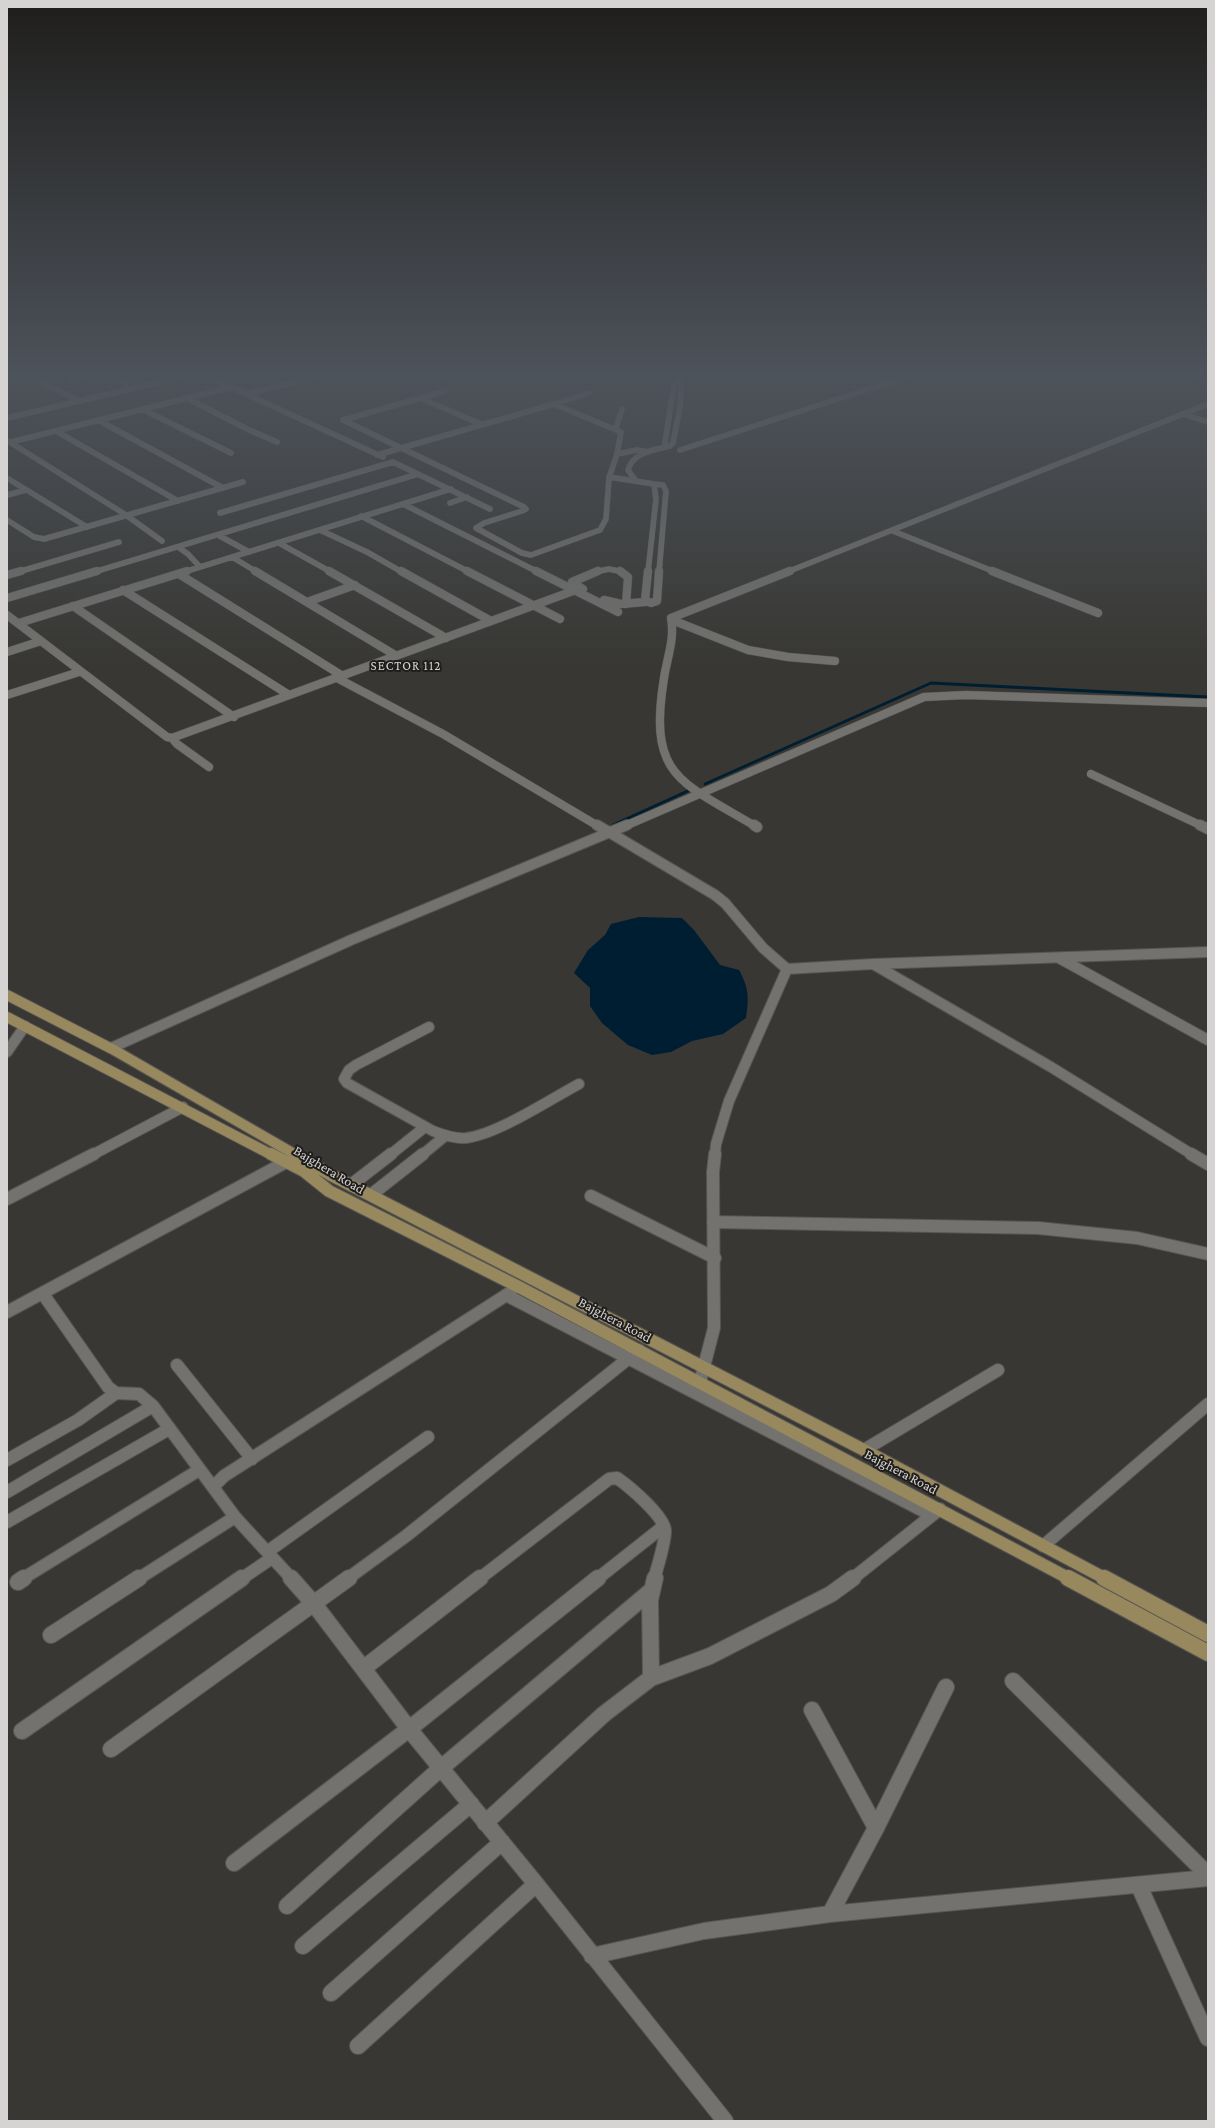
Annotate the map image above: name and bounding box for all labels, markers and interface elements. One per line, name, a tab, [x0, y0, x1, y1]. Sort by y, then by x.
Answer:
district label: SECTOR 112	[371, 658, 441, 674]
street label: Bajghera Road	[290, 1142, 368, 1198]
street label: Bajghera Road	[576, 1294, 654, 1346]
street label: Bajghera Road	[862, 1446, 940, 1498]

